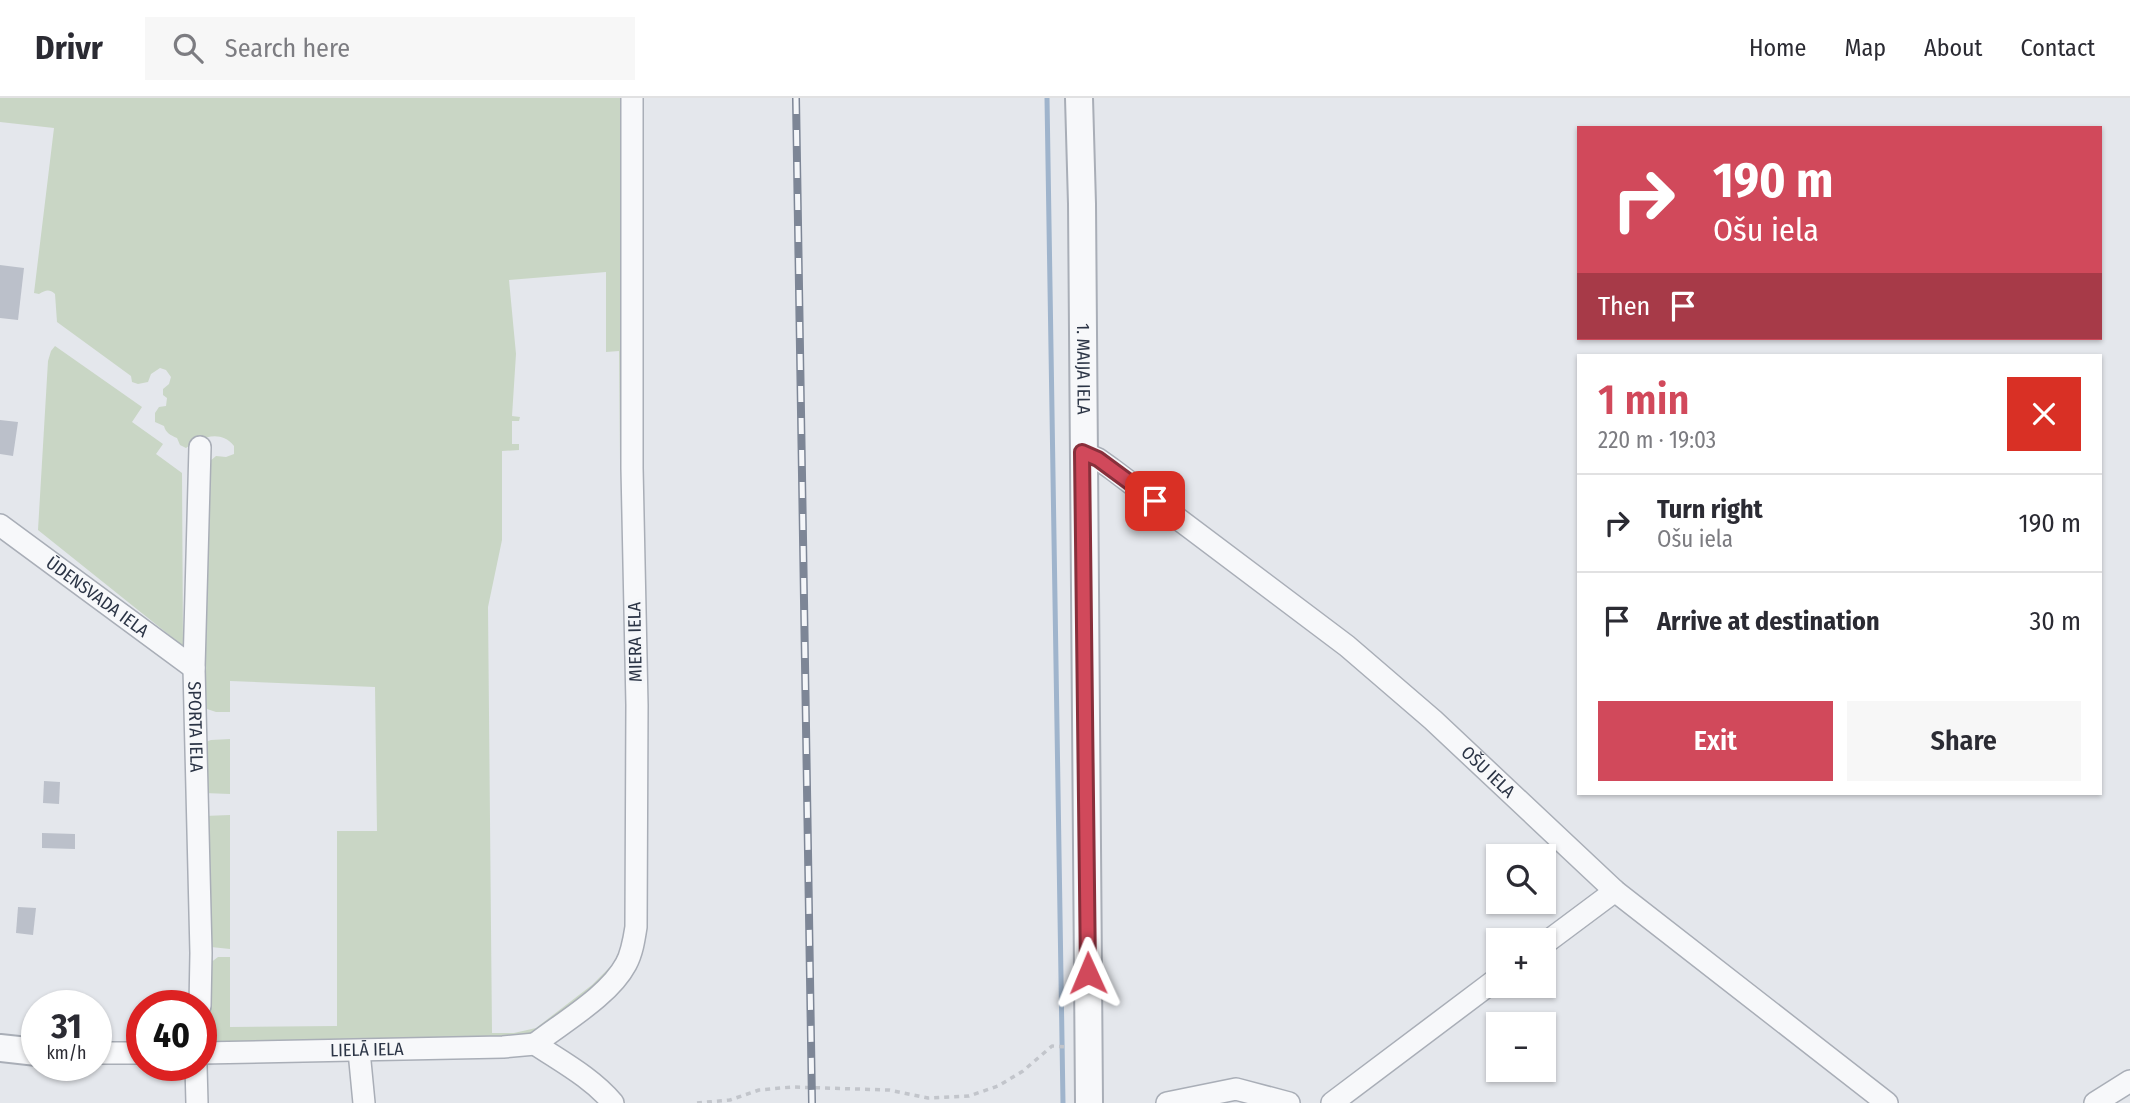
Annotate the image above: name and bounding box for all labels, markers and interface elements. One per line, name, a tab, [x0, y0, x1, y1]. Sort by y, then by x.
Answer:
search box	[145, 17, 635, 80]
text: Drivr	[35, 28, 103, 68]
icon: search	[169, 29, 207, 67]
text: Search here	[225, 33, 350, 64]
text: Home	[1749, 34, 1806, 62]
text: Map	[1844, 34, 1886, 62]
text: About	[1924, 34, 1982, 62]
text: Contact	[2020, 34, 2095, 62]
text: 190 m	[1713, 151, 1833, 210]
icon: right	[1598, 154, 1689, 245]
text: Ošu iela	[1713, 211, 1819, 249]
icon: arrive	[1664, 287, 1702, 325]
text: Then	[1598, 291, 1650, 322]
street label: 1. MAIJA IELA	[1072, 323, 1095, 415]
text: 1 min	[1598, 375, 1689, 425]
button: close	[2007, 377, 2081, 451]
text: 220 m · 19:03	[1598, 426, 1716, 454]
pin	[1125, 471, 1185, 531]
icon: arrive	[1136, 482, 1174, 520]
text: Turn right	[1657, 494, 1763, 525]
icon: right	[1598, 504, 1636, 542]
text: 190 m	[2019, 508, 2081, 539]
text: Ošu iela	[1657, 525, 1733, 553]
street label: ŪDENSVADA IELA	[42, 552, 153, 642]
street label: MIERA IELA	[623, 601, 647, 682]
icon: arrive	[1598, 602, 1636, 640]
text: Arrive at destination	[1657, 606, 1880, 637]
text: 30 m	[2030, 606, 2081, 637]
street label: SPORTA IELA	[183, 681, 208, 773]
button: Exit	[1598, 701, 1833, 781]
button: Share	[1847, 701, 2081, 781]
street label: OŠU IELA	[1457, 741, 1520, 803]
map controls	[1486, 844, 1556, 1082]
button: search	[1486, 844, 1556, 914]
button: +	[1486, 928, 1556, 998]
position arrow	[1051, 936, 1125, 1010]
speed limit sign: 40	[126, 990, 217, 1081]
text: 31	[51, 1005, 82, 1047]
button: −	[1486, 1012, 1556, 1082]
street label: LIELĀ IELA	[330, 1038, 404, 1061]
text: km/h	[46, 1042, 87, 1064]

